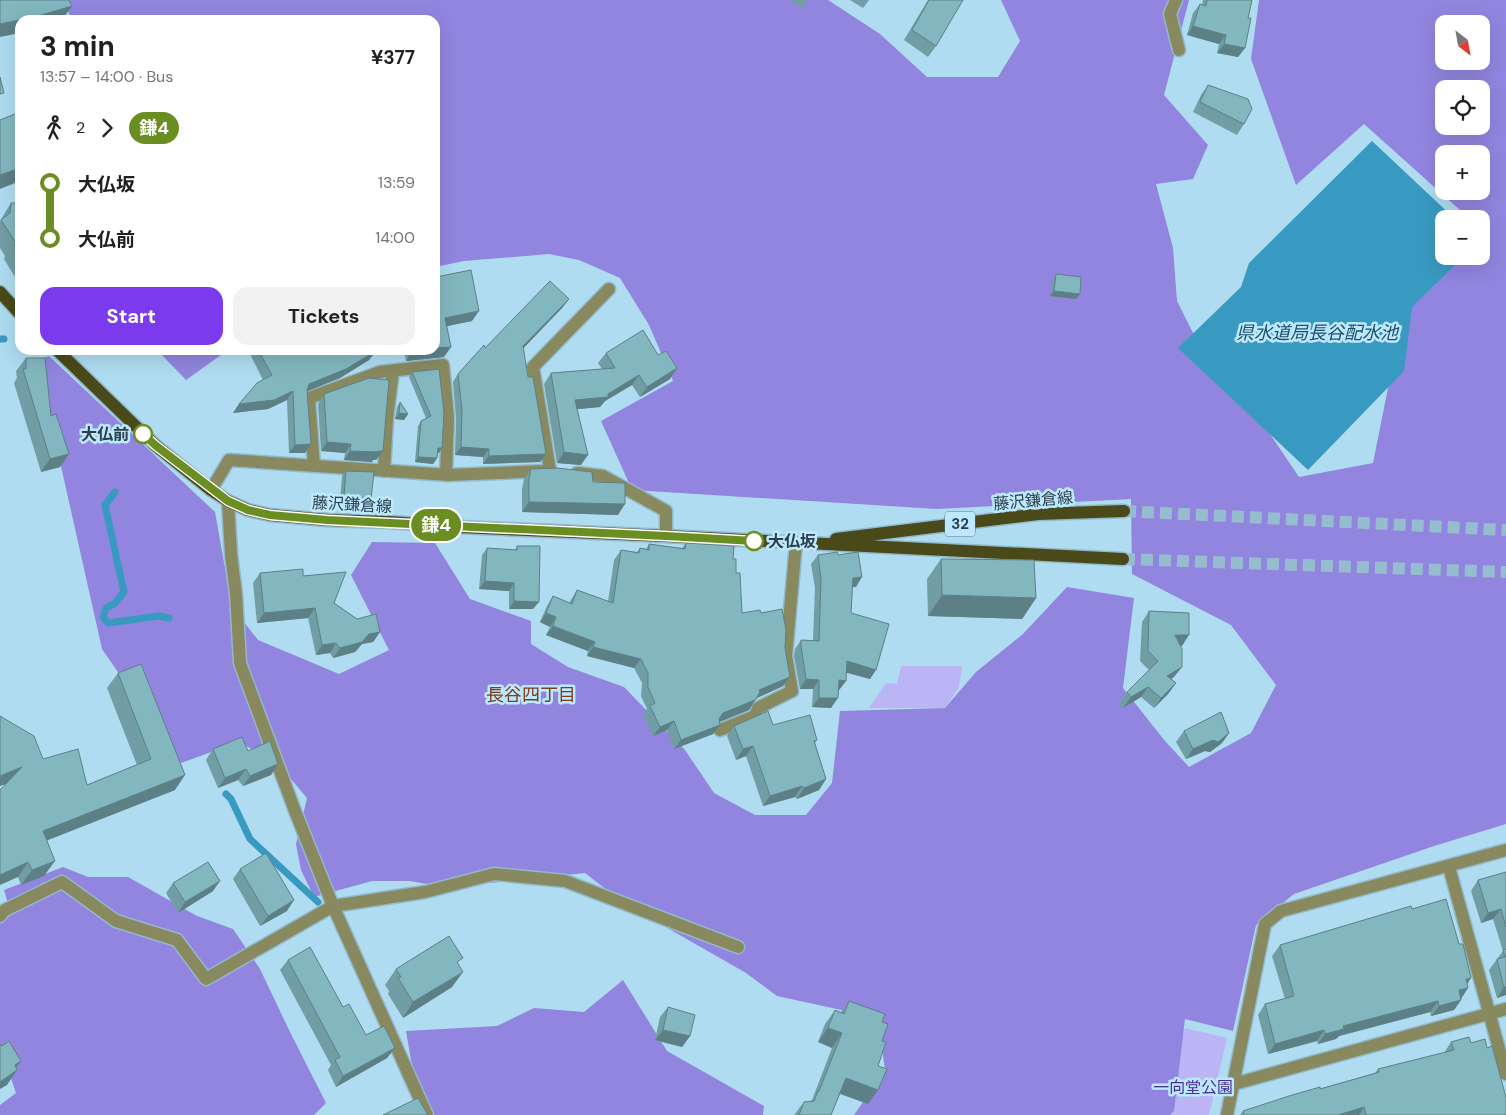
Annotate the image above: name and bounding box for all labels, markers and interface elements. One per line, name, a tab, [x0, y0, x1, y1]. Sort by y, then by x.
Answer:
north arrow	[1435, 15, 1490, 70]
map controls	[1435, 15, 1490, 265]
text: 3 min	[40, 28, 115, 65]
text: ¥377	[371, 45, 415, 70]
text: 13:57 – 14:00 · Bus	[40, 66, 173, 87]
button: locate	[1435, 80, 1490, 135]
icon: walk	[40, 114, 68, 142]
icon: forward	[93, 114, 121, 142]
text: 鎌4	[139, 116, 169, 140]
text: 2	[76, 117, 85, 138]
button: +	[1435, 145, 1490, 200]
text: 大仏坂	[78, 172, 135, 197]
text: 13:59	[378, 172, 415, 193]
button: −	[1435, 210, 1490, 265]
text: 大仏前	[78, 227, 135, 252]
text: 14:00	[375, 227, 415, 248]
button: Start	[40, 287, 223, 345]
button: Tickets	[233, 287, 415, 345]
water label: 県水道局長谷配水池	[1236, 321, 1400, 345]
place label: 大仏前	[81, 424, 129, 445]
marker: 大仏前	[133, 424, 153, 444]
street label: 藤沢鎌倉線	[992, 487, 1074, 514]
street label: 藤沢鎌倉線	[311, 492, 392, 517]
line badge: 鎌4	[414, 509, 458, 541]
road number: 32	[945, 512, 975, 536]
text: 鎌4	[421, 513, 451, 537]
marker: 大仏坂	[744, 531, 764, 551]
place label: 大仏坂	[768, 531, 816, 552]
district label: 長谷四丁目	[486, 683, 576, 707]
park label: 一向堂公園	[1153, 1077, 1233, 1098]

